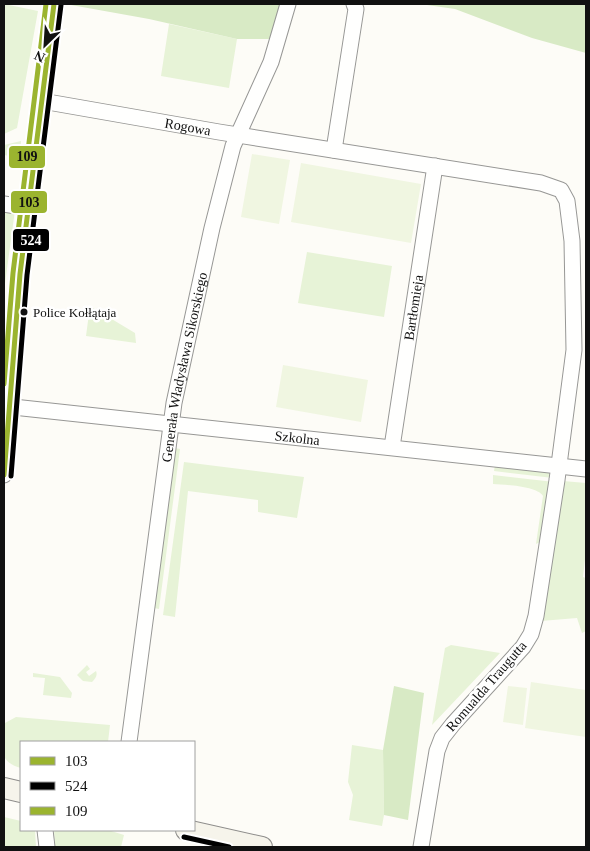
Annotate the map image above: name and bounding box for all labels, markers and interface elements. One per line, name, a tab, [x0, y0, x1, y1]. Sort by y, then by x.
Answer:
north arrow	[20, 20, 70, 70]
text: N	[32, 47, 47, 65]
street label: Rogowa	[163, 116, 213, 139]
line badge: 109	[8, 145, 46, 169]
text: 109	[17, 149, 38, 164]
line badge: 103	[10, 190, 48, 214]
text: 103	[19, 195, 40, 210]
line badge: 524	[12, 228, 50, 252]
text: 524	[21, 233, 42, 248]
street label: Generała Władysława Sikorskiego	[159, 271, 210, 463]
street label: Bartłomieja	[401, 273, 426, 342]
place label: Police Kołłątaja	[33, 305, 117, 320]
marker: Police Kołłątaja	[19, 307, 29, 317]
street label: Szkolna	[274, 428, 321, 448]
street label: Romualda Traugutta	[443, 638, 530, 735]
legend	[20, 741, 195, 831]
text: 103	[65, 753, 88, 769]
text: 524	[65, 778, 88, 794]
text: 109	[65, 803, 88, 819]

